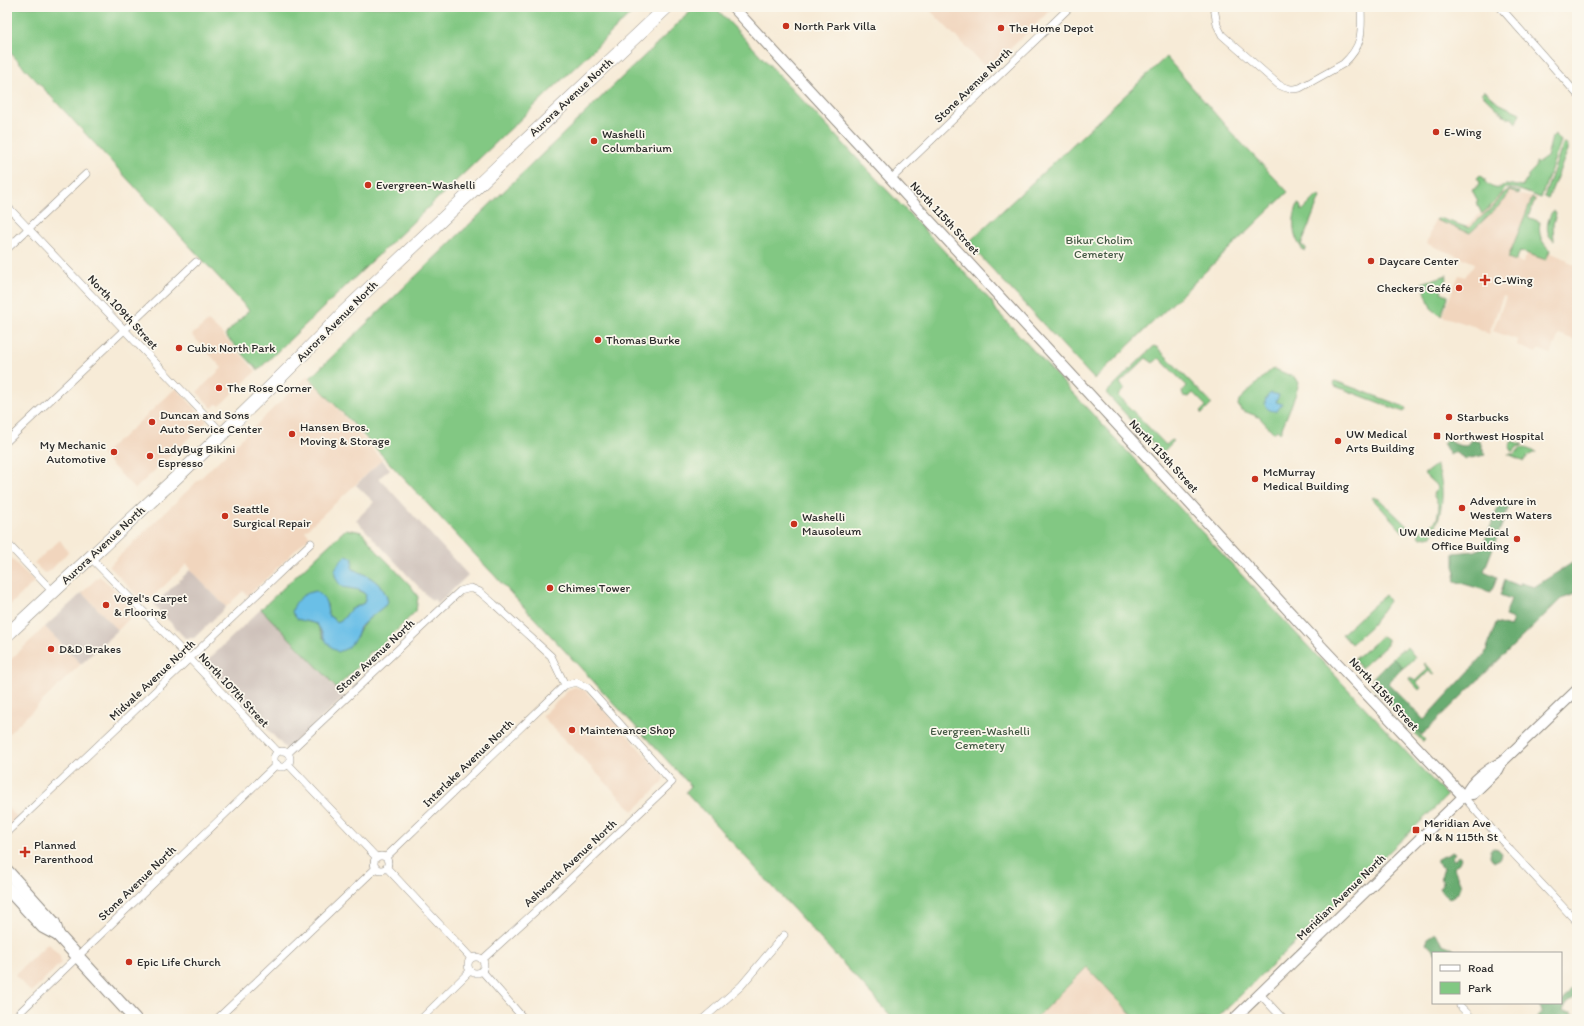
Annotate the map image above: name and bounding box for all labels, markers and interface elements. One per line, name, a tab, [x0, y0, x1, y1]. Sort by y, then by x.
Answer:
place label: North Park Villa	[794, 19, 877, 33]
marker: North Park Villa	[781, 21, 791, 31]
place label: The Home Depot	[1009, 21, 1094, 35]
marker: The Home Depot	[996, 23, 1006, 33]
street label: Stone Avenue North	[931, 44, 1015, 126]
street label: Aurora Avenue North	[526, 54, 616, 139]
place label: E-Wing	[1444, 125, 1483, 139]
place label: Washelli Columbarium	[602, 127, 672, 155]
marker: E-Wing	[1431, 127, 1441, 137]
marker: Washelli Columbarium	[589, 136, 599, 146]
place label: Evergreen-Washelli	[376, 178, 475, 192]
street label: North 115th Street	[907, 178, 983, 258]
marker: Evergreen-Washelli	[363, 180, 373, 190]
park label: Bikur Cholim Cemetery	[1065, 233, 1133, 261]
place label: Daycare Center	[1379, 254, 1459, 268]
marker: Daycare Center	[1366, 256, 1376, 266]
street label: North 109th Street	[85, 272, 162, 353]
place label: C-Wing	[1494, 273, 1534, 287]
marker: C-Wing	[1479, 274, 1491, 286]
street label: Aurora Avenue North	[293, 277, 381, 365]
place label: Checkers Café	[1377, 281, 1451, 295]
marker: Checkers Café	[1454, 283, 1464, 293]
place label: Thomas Burke	[606, 333, 680, 347]
marker: Thomas Burke	[593, 335, 603, 345]
place label: Cubix North Park	[187, 341, 276, 355]
marker: Cubix North Park	[174, 343, 184, 353]
place label: The Rose Corner	[227, 381, 312, 395]
marker: The Rose Corner	[214, 383, 224, 393]
place label: Duncan and Sons Auto Service Center	[160, 408, 262, 436]
place label: Starbucks	[1457, 410, 1509, 424]
marker: Starbucks	[1444, 412, 1454, 422]
street label: North 115th Street	[1126, 416, 1202, 496]
marker: Duncan and Sons Auto Service Center	[147, 417, 157, 427]
place label: Hansen Bros. Moving & Storage	[300, 420, 390, 448]
place label: UW Medical Arts Building	[1346, 427, 1415, 455]
marker: Hansen Bros. Moving & Storage	[287, 429, 297, 439]
place label: Northwest Hospital	[1445, 429, 1544, 443]
marker: Northwest Hospital	[1432, 431, 1442, 441]
marker: UW Medical Arts Building	[1333, 436, 1343, 446]
place label: My Mechanic Automotive	[40, 438, 107, 466]
place label: LadyBug Bikini Espresso	[158, 442, 235, 470]
marker: My Mechanic Automotive	[109, 447, 119, 457]
marker: LadyBug Bikini Espresso	[145, 451, 155, 461]
place label: McMurray Medical Building	[1263, 465, 1350, 493]
marker: McMurray Medical Building	[1250, 474, 1260, 484]
place label: Adventure in Western Waters	[1470, 494, 1552, 522]
street label: Aurora Avenue North	[58, 502, 148, 587]
place label: Seattle Surgical Repair	[233, 502, 311, 530]
marker: Adventure in Western Waters	[1457, 503, 1467, 513]
place label: Washelli Mausoleum	[802, 510, 861, 538]
marker: Seattle Surgical Repair	[220, 511, 230, 521]
marker: Washelli Mausoleum	[789, 519, 799, 529]
place label: UW Medicine Medical Office Building	[1399, 525, 1510, 553]
marker: UW Medicine Medical Office Building	[1512, 534, 1522, 544]
place label: Chimes Tower	[558, 581, 630, 595]
marker: Chimes Tower	[545, 583, 555, 593]
place label: Vogel's Carpet & Flooring	[114, 591, 188, 619]
marker: Vogel's Carpet & Flooring	[101, 600, 111, 610]
street label: Stone Avenue North	[333, 615, 418, 696]
street label: Midvale Avenue North	[106, 637, 198, 723]
place label: D&D Brakes	[59, 642, 121, 656]
marker: D&D Brakes	[46, 644, 56, 654]
street label: North 107th Street	[196, 650, 272, 731]
street label: North 115th Street	[1346, 654, 1422, 734]
street label: Interlake Avenue North	[420, 716, 517, 810]
place label: Maintenance Shop	[580, 723, 675, 737]
park label: Evergreen-Washelli Cemetery	[930, 724, 1030, 752]
marker: Maintenance Shop	[567, 725, 577, 735]
street label: Ashworth Avenue North	[521, 816, 619, 910]
place label: Meridian Ave N & N 115th St	[1424, 816, 1499, 844]
marker: Meridian Ave N & N 115th St	[1411, 825, 1421, 835]
place label: Planned Parenthood	[34, 838, 94, 866]
street label: Stone Avenue North	[95, 842, 179, 924]
marker: Planned Parenthood	[19, 846, 31, 858]
street label: Meridian Avenue North	[1294, 851, 1388, 943]
legend	[1432, 952, 1562, 1004]
place label: Epic Life Church	[137, 955, 221, 969]
marker: Epic Life Church	[124, 957, 134, 967]
text: Road	[1468, 961, 1494, 975]
text: Park	[1468, 981, 1492, 995]

